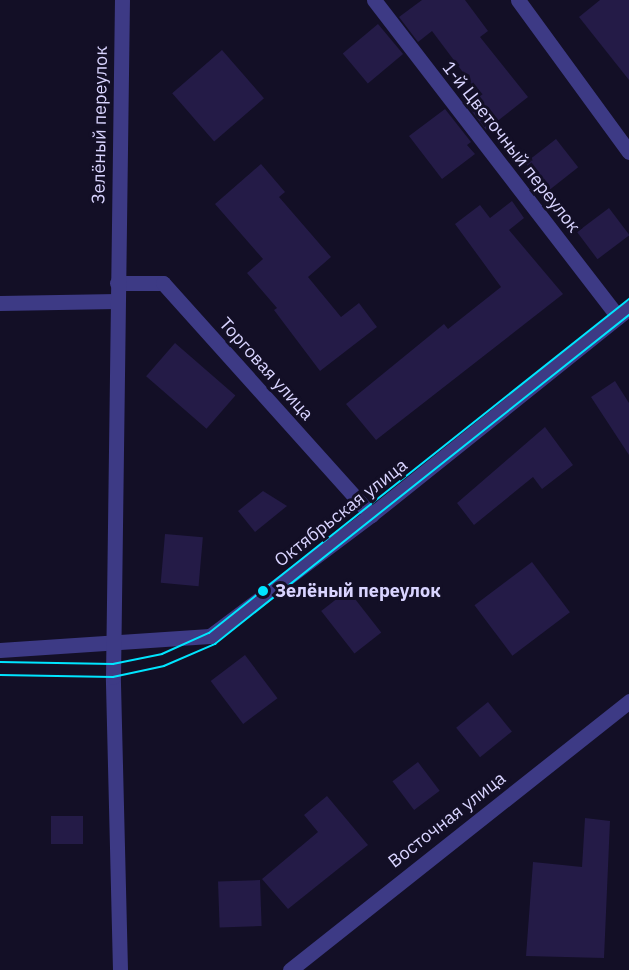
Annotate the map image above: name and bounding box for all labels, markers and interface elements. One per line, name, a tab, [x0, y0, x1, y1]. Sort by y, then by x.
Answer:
street label: Зелёный переулок	[88, 46, 112, 204]
street label: 1-й Цветочный переулок	[437, 57, 585, 237]
street label: Торговая улица	[214, 313, 318, 425]
street label: Октябрьская улица	[270, 454, 412, 572]
place label: Зелёный переулок	[275, 580, 441, 602]
marker: Зелёный переулок	[256, 584, 270, 598]
street label: Восточная улица	[384, 767, 510, 873]

